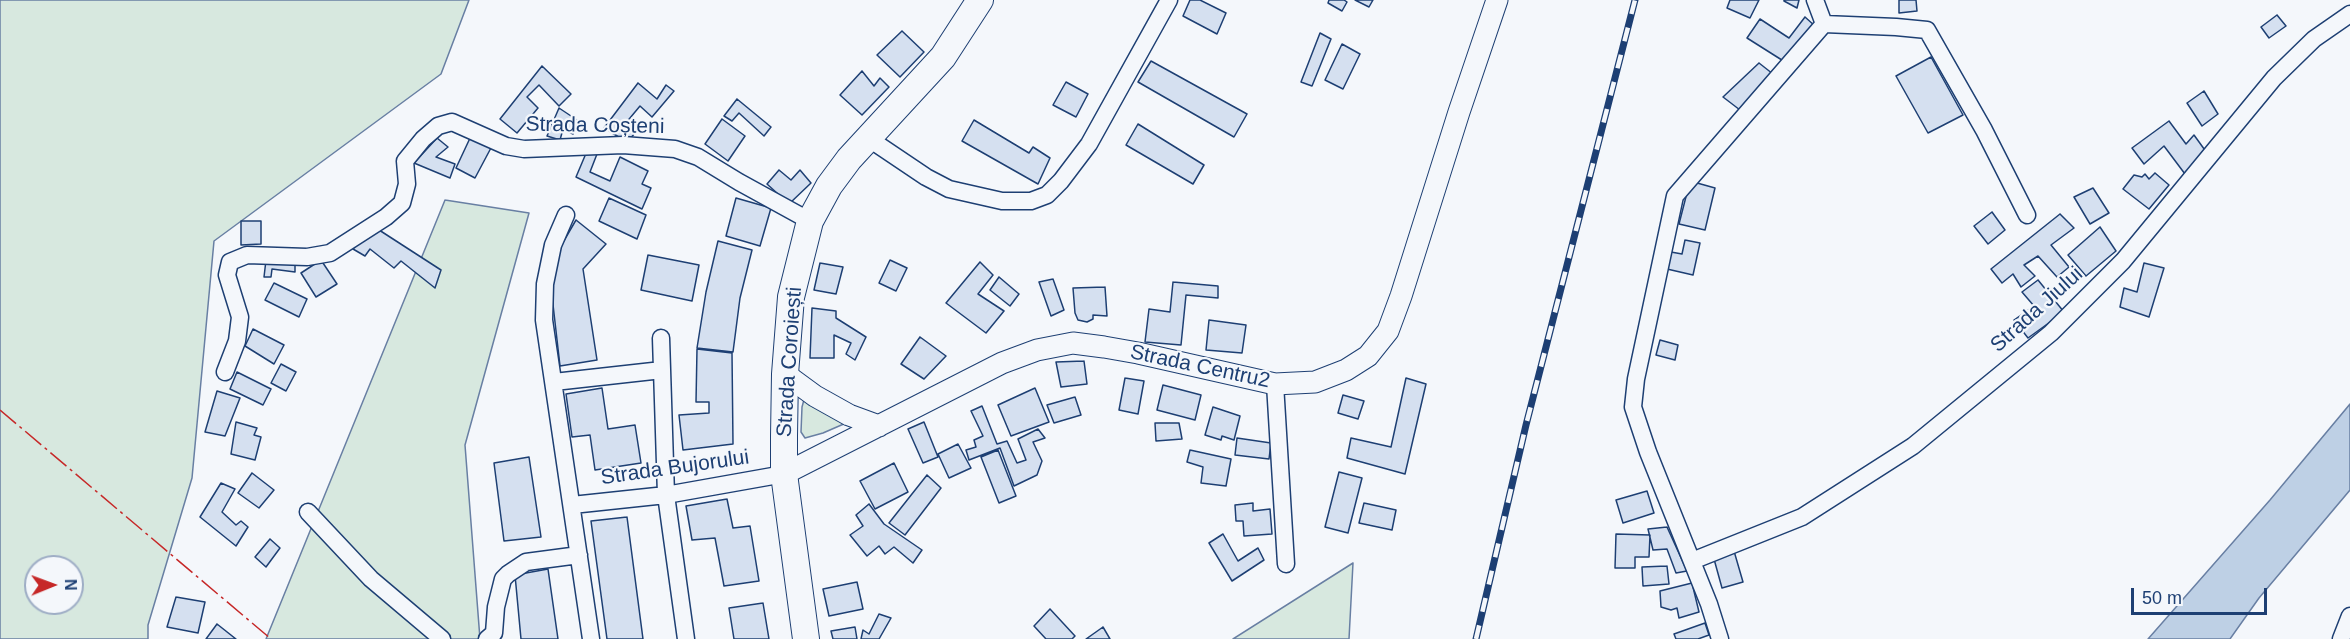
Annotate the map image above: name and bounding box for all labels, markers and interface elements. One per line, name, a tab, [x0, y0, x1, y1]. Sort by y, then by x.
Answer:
street label: Strada Coșteni	[525, 112, 665, 140]
street label: Strada Jiului	[1986, 262, 2088, 358]
street label: Strada Coroiești	[772, 286, 808, 438]
street label: Strada Centru2	[1128, 340, 1272, 394]
street label: Strada Bujorului	[599, 445, 751, 491]
north arrow	[24, 555, 84, 615]
scale bar	[2134, 576, 2270, 614]
text: N	[62, 579, 79, 591]
text: 50 m	[2142, 588, 2182, 608]

